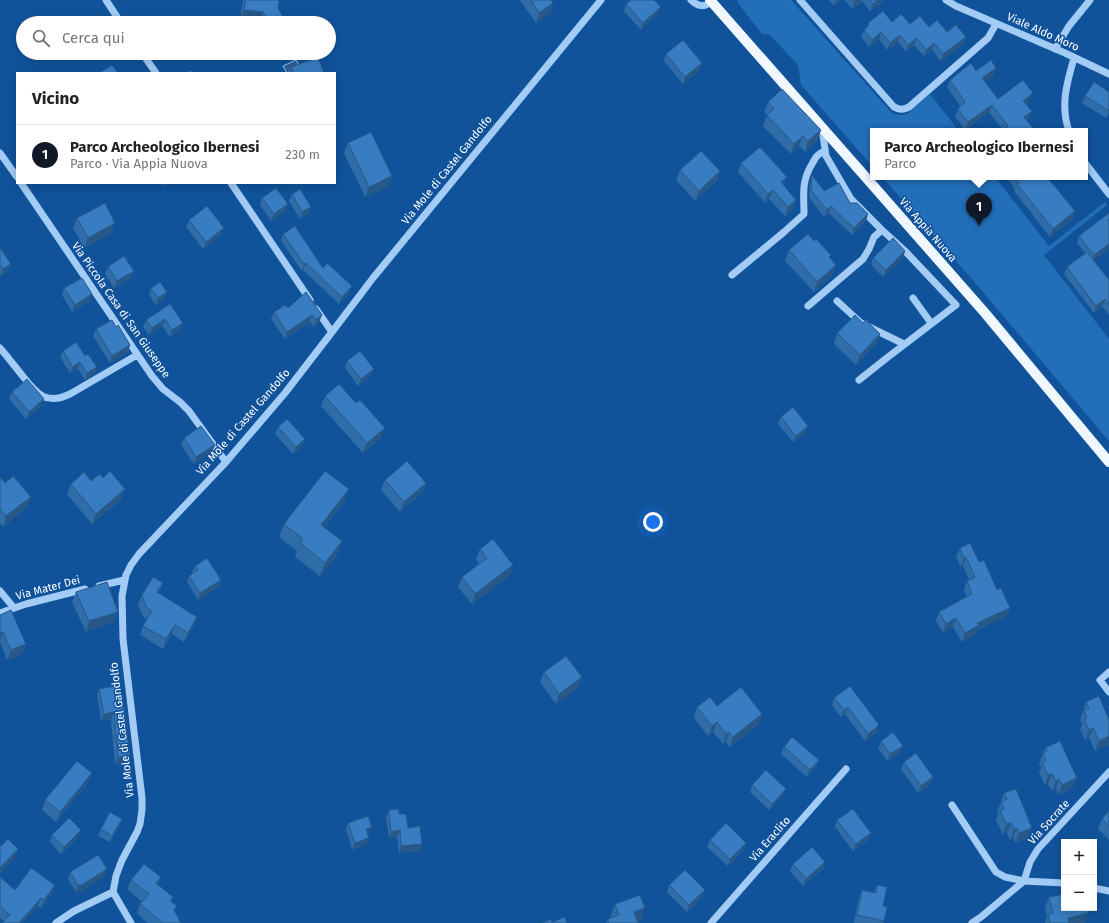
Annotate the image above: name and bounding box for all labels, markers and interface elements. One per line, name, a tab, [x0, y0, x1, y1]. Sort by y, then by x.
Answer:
street label: Viale Aldo Moro	[1005, 10, 1081, 54]
search box	[16, 16, 336, 60]
icon: search	[30, 27, 52, 49]
text: Cerca qui	[62, 29, 125, 47]
text: Vicino	[32, 88, 79, 109]
street label: Via Mole di Castel Gandolfo	[399, 113, 495, 227]
popup	[870, 128, 1088, 180]
text: Parco Archeologico Ibernesi	[70, 138, 259, 156]
text: Parco Archeologico Ibernesi	[884, 138, 1074, 156]
text: 1	[42, 147, 48, 162]
text: 230 m	[285, 147, 320, 162]
text: Parco · Via Appia Nuova	[70, 156, 208, 171]
text: Parco	[884, 156, 916, 171]
pin: 1	[966, 193, 992, 226]
street label: Via Appia Nuova	[897, 195, 959, 265]
street label: Via Piccola Casa di San Giuseppe	[69, 240, 173, 380]
street label: Via Mole di Castel Gandolfo	[193, 366, 293, 478]
your location	[643, 512, 663, 532]
street label: Via Mater Dei	[15, 573, 81, 603]
street label: Via Mole di Castel Gandolfo	[107, 662, 137, 798]
street label: Via Socrate	[1026, 797, 1072, 847]
street label: Via Eraclito	[747, 814, 793, 864]
map controls	[1061, 839, 1097, 911]
button: +	[1061, 839, 1097, 875]
button: −	[1061, 875, 1097, 911]

